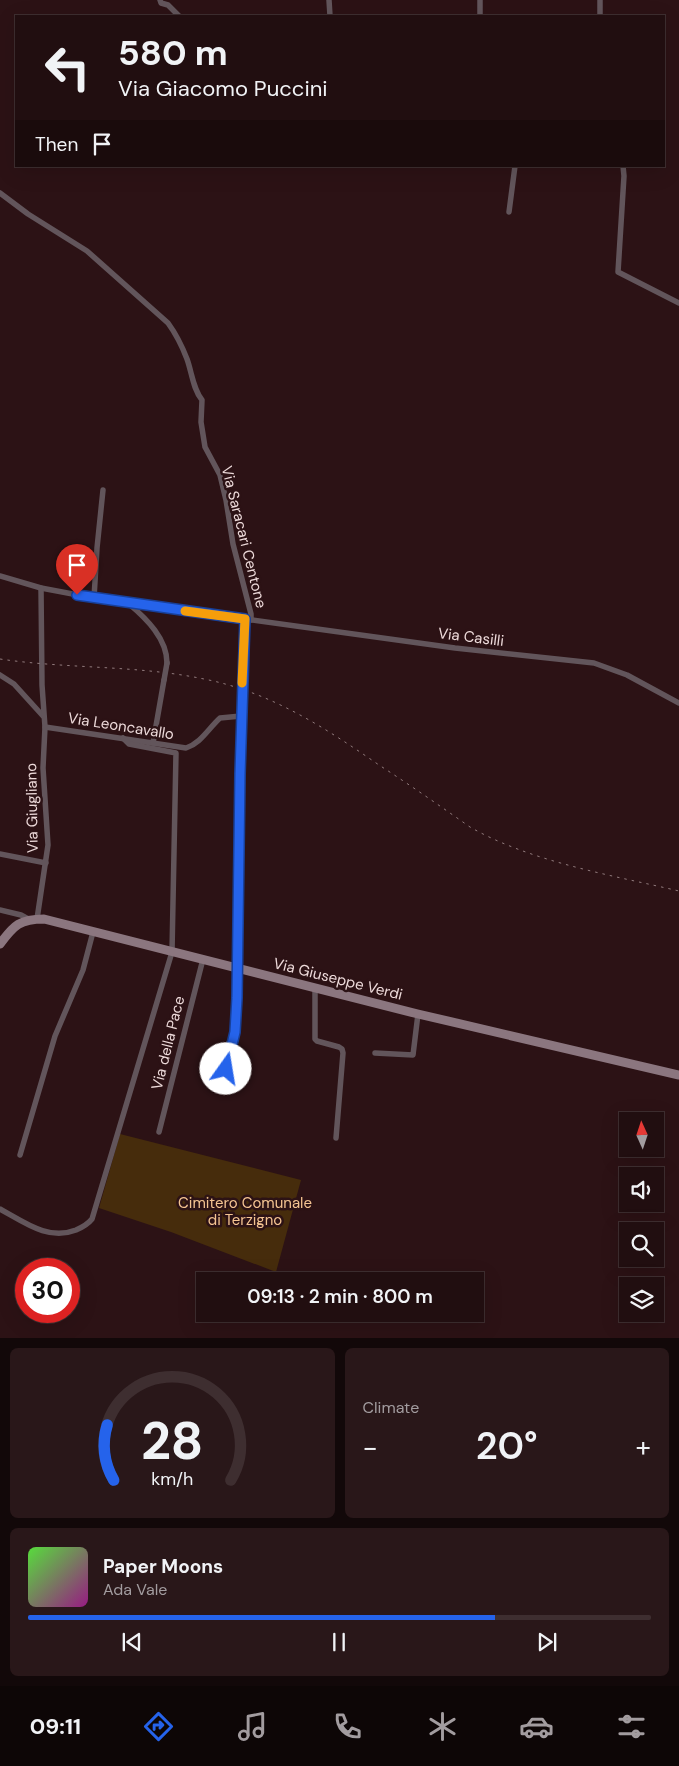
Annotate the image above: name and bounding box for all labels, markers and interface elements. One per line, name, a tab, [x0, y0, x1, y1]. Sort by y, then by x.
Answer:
text: 580 m	[118, 30, 228, 76]
icon: left	[35, 35, 100, 100]
text: Via Giacomo Puccini	[118, 74, 328, 103]
icon: arrive	[88, 130, 116, 158]
text: Then	[35, 132, 78, 157]
street label: Via Saracari Centone	[217, 464, 271, 610]
pin	[56, 544, 98, 595]
icon: arrive	[63, 551, 91, 579]
street label: Via Casilli	[437, 623, 505, 651]
street label: Via Leoncavallo	[67, 708, 176, 744]
street label: Via Giugliano	[21, 763, 43, 853]
street label: Via Giuseppe Verdi	[271, 953, 405, 1005]
street label: Via della Pace	[147, 994, 189, 1092]
position arrow	[199, 1042, 251, 1094]
north arrow	[619, 1112, 664, 1158]
map controls	[619, 1112, 664, 1322]
button: sound	[619, 1167, 664, 1212]
park label: Cimitero Comunale di Terzigno	[178, 1193, 312, 1230]
button: search	[619, 1222, 664, 1267]
speed limit sign: 30	[15, 1258, 80, 1323]
button: layers	[619, 1277, 664, 1322]
text: 09:13 · 2 min · 800 m	[247, 1284, 433, 1309]
text: Climate	[363, 1397, 419, 1418]
text: 28	[141, 1407, 204, 1475]
text: 20°	[476, 1421, 538, 1471]
text: −	[363, 1429, 378, 1466]
text: +	[636, 1429, 651, 1466]
text: km/h	[151, 1467, 193, 1491]
text: Paper Moons	[103, 1554, 223, 1579]
text: Ada Vale	[103, 1579, 167, 1600]
icon: previous	[118, 1628, 146, 1656]
icon: pause	[325, 1628, 353, 1656]
icon: next	[533, 1628, 561, 1656]
icon: directions	[141, 1709, 176, 1744]
icon: music	[235, 1709, 270, 1744]
icon: phone	[330, 1709, 365, 1744]
icon: climate	[425, 1709, 460, 1744]
icon: car	[519, 1709, 554, 1744]
icon: filters	[614, 1709, 649, 1744]
text: 09:11	[30, 1712, 81, 1741]

